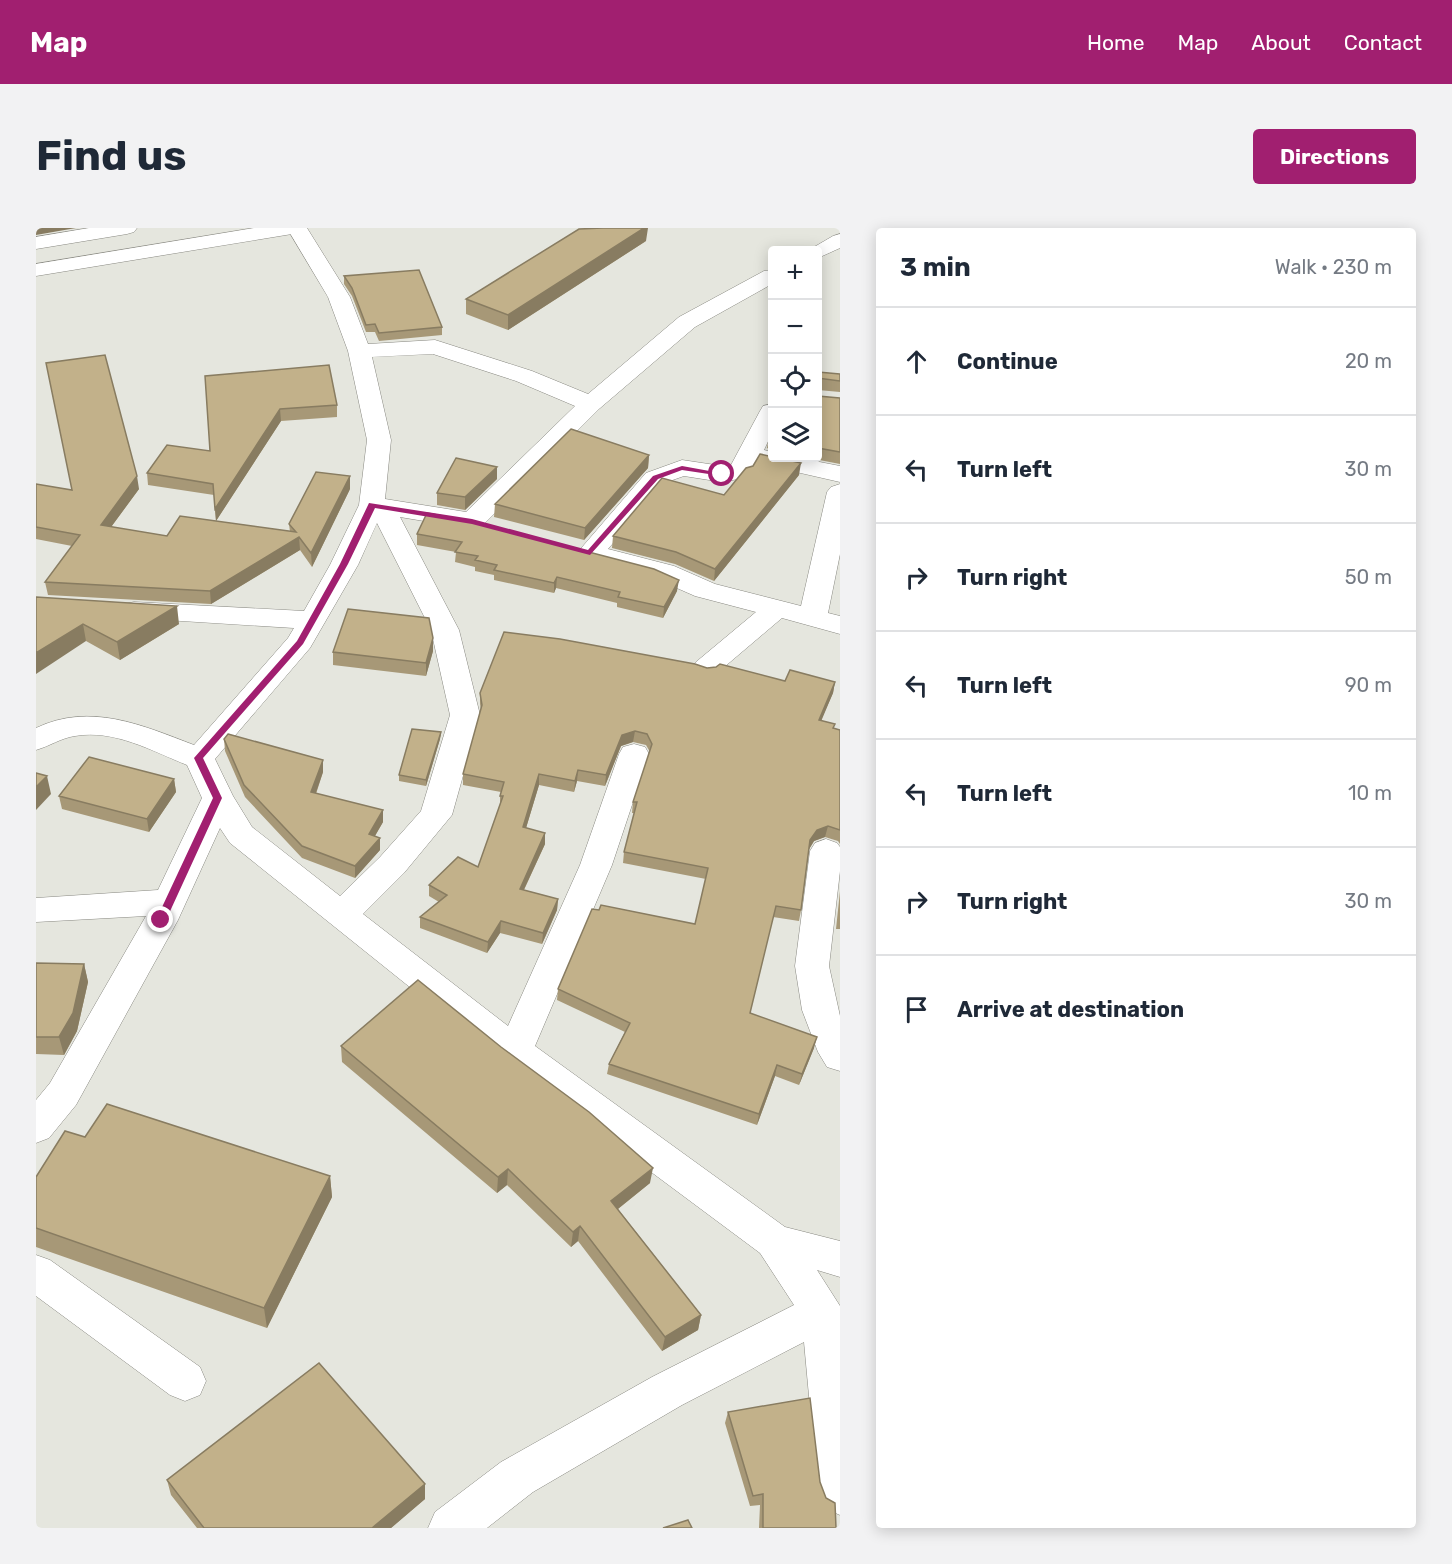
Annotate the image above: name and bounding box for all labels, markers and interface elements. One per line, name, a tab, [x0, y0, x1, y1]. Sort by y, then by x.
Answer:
text: Map	[30, 26, 87, 59]
text: Home	[1087, 30, 1144, 55]
text: Map	[1177, 30, 1218, 55]
text: About	[1251, 30, 1311, 55]
text: Contact	[1344, 30, 1422, 55]
button: Directions	[1253, 129, 1416, 184]
text: Find us	[36, 131, 187, 181]
map controls	[768, 246, 822, 462]
button: +	[768, 246, 822, 300]
text: 3 min	[900, 252, 971, 283]
text: Walk · 230 m	[1275, 255, 1392, 279]
button: −	[768, 300, 822, 354]
icon: ahead	[900, 345, 933, 378]
text: Continue	[957, 348, 1058, 375]
text: 20 m	[1345, 349, 1392, 373]
button: locate	[768, 354, 822, 408]
button: layers	[768, 408, 822, 462]
icon: left	[900, 453, 933, 486]
text: Turn left	[957, 456, 1052, 483]
text: 30 m	[1345, 457, 1392, 481]
route start	[708, 460, 734, 486]
icon: right	[900, 561, 933, 594]
text: Turn right	[957, 564, 1067, 591]
text: 50 m	[1345, 565, 1392, 589]
icon: left	[900, 669, 933, 702]
text: Turn left	[957, 672, 1052, 699]
text: 90 m	[1345, 673, 1392, 697]
icon: left	[900, 777, 933, 810]
text: Turn left	[957, 780, 1052, 807]
text: 10 m	[1348, 781, 1392, 805]
icon: right	[900, 885, 933, 918]
text: Turn right	[957, 888, 1067, 915]
text: 30 m	[1345, 889, 1392, 913]
route end	[147, 906, 173, 932]
icon: arrive	[900, 993, 933, 1026]
text: Arrive at destination	[957, 996, 1184, 1023]

